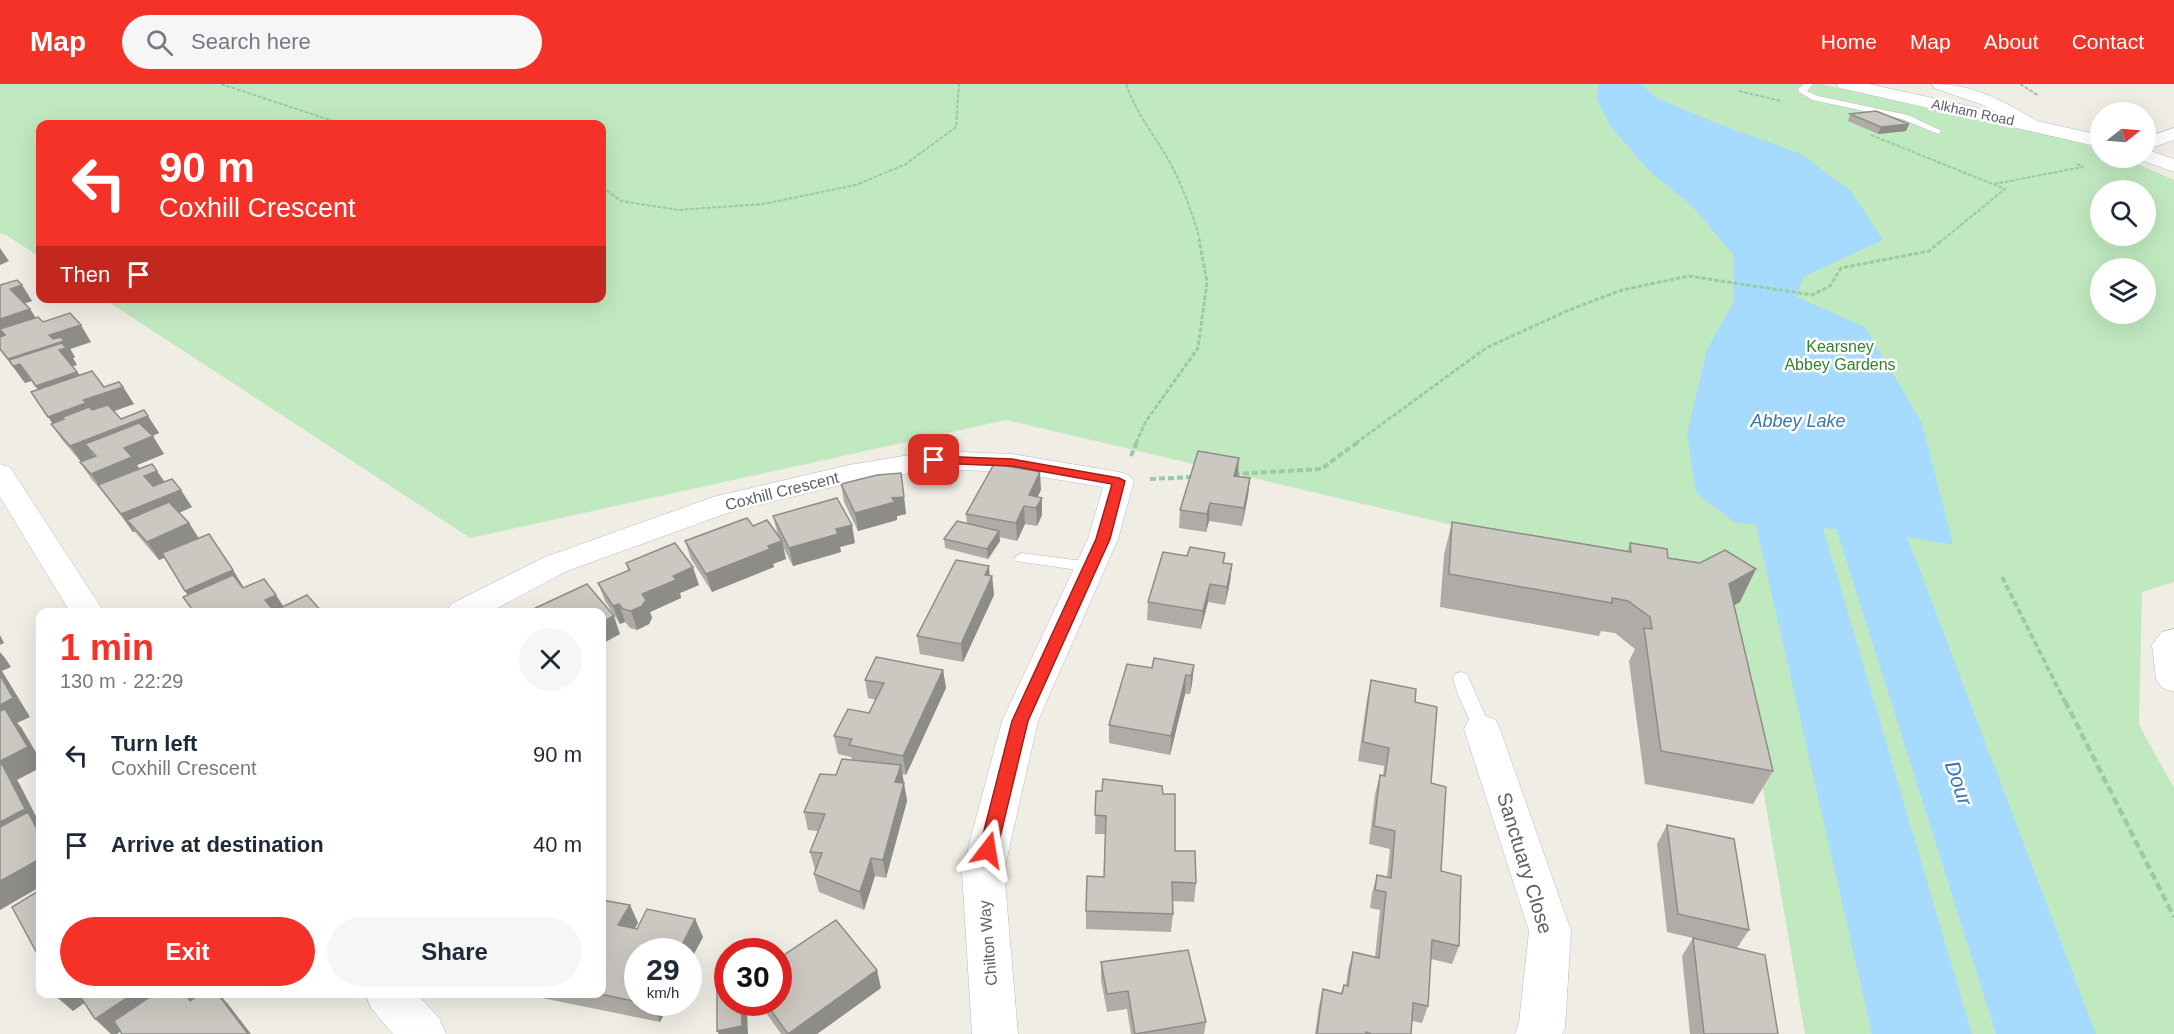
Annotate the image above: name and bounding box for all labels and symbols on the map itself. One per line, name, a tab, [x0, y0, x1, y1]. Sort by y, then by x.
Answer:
street label: Alkham Road	[1930, 95, 2016, 129]
north arrow	[2090, 102, 2156, 168]
park label: Kearsney Abbey Gardens	[1784, 338, 1896, 373]
water label: Abbey Lake	[1749, 411, 1846, 431]
pin	[908, 434, 959, 485]
street label: Coxhill Crescent	[723, 469, 841, 513]
water label: Dour	[1941, 758, 1978, 809]
street label: Sanctuary Close	[1493, 790, 1557, 936]
position arrow	[956, 818, 1020, 882]
street label: Chilton Way	[976, 900, 1000, 986]
speed limit sign: 30	[714, 938, 792, 1016]

